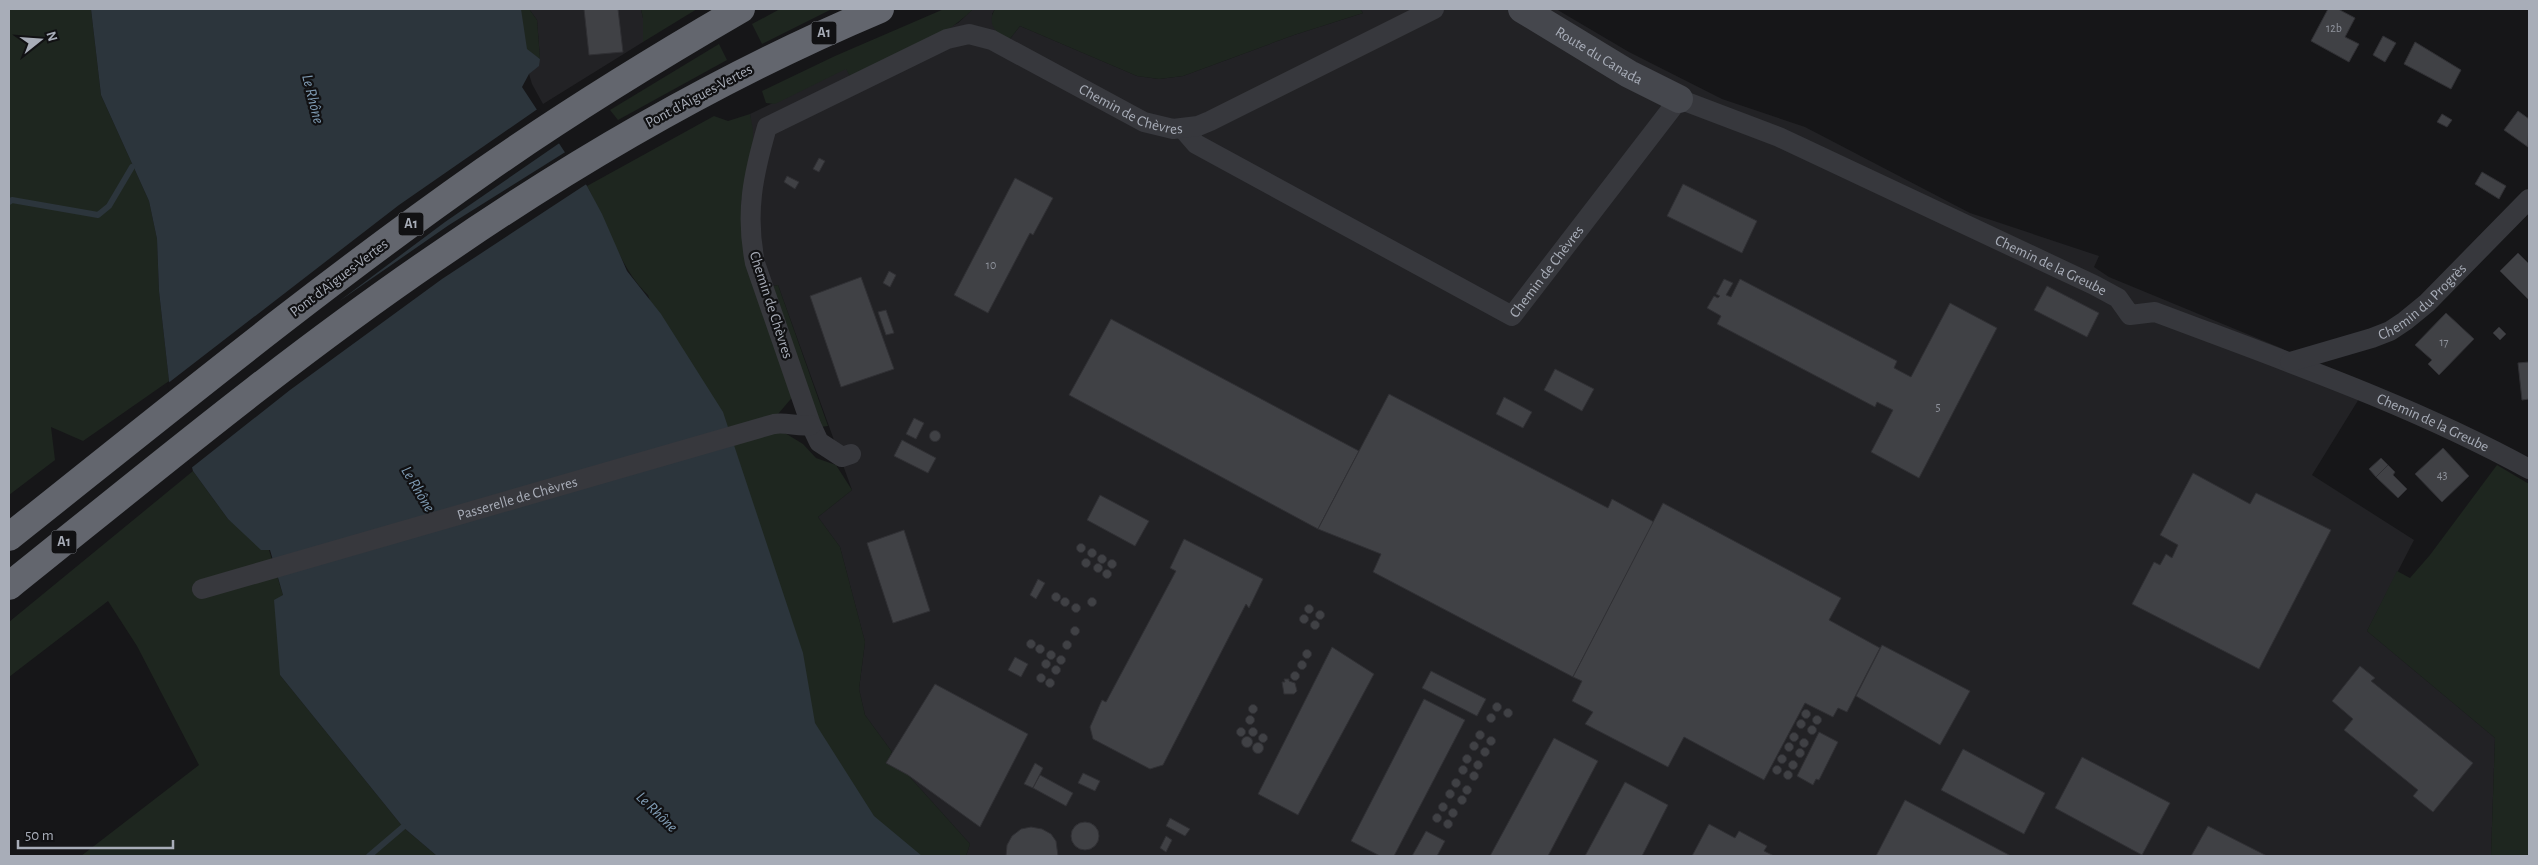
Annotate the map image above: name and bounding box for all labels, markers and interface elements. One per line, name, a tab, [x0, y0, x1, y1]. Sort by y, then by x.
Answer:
north arrow	[15, 15, 65, 65]
road number: A1	[812, 22, 836, 44]
house number: 12b	[2326, 22, 2342, 34]
street label: Route du Canada	[1553, 24, 1645, 87]
text: N	[43, 30, 60, 43]
street label: Pont d'Aigues-Vertes	[643, 62, 755, 130]
water label: Le Rhône	[299, 73, 327, 125]
street label: Chemin de Chèvres	[1077, 81, 1183, 137]
road number: A1	[398, 212, 424, 235]
street label: Chemin de Chèvres	[1506, 222, 1586, 320]
street label: Chemin de la Greube	[1993, 232, 2109, 298]
street label: Pont d'Aigues-Vertes	[287, 236, 391, 320]
street label: Chemin de Chèvres	[747, 250, 795, 360]
house number: 10	[986, 259, 996, 271]
street label: Chemin du Progrès	[2376, 260, 2469, 342]
house number: 17	[2439, 336, 2449, 348]
street label: Chemin de la Greube	[2375, 391, 2492, 454]
house number: 5	[1935, 401, 1941, 413]
water label: Le Rhône	[398, 463, 438, 515]
house number: 43	[2437, 469, 2447, 481]
street label: Passerelle de Chèvres	[455, 474, 579, 523]
road number: A1	[52, 530, 76, 554]
water label: Le Rhône	[633, 789, 681, 835]
scale bar	[18, 818, 172, 850]
text: 50 m	[25, 828, 54, 843]

